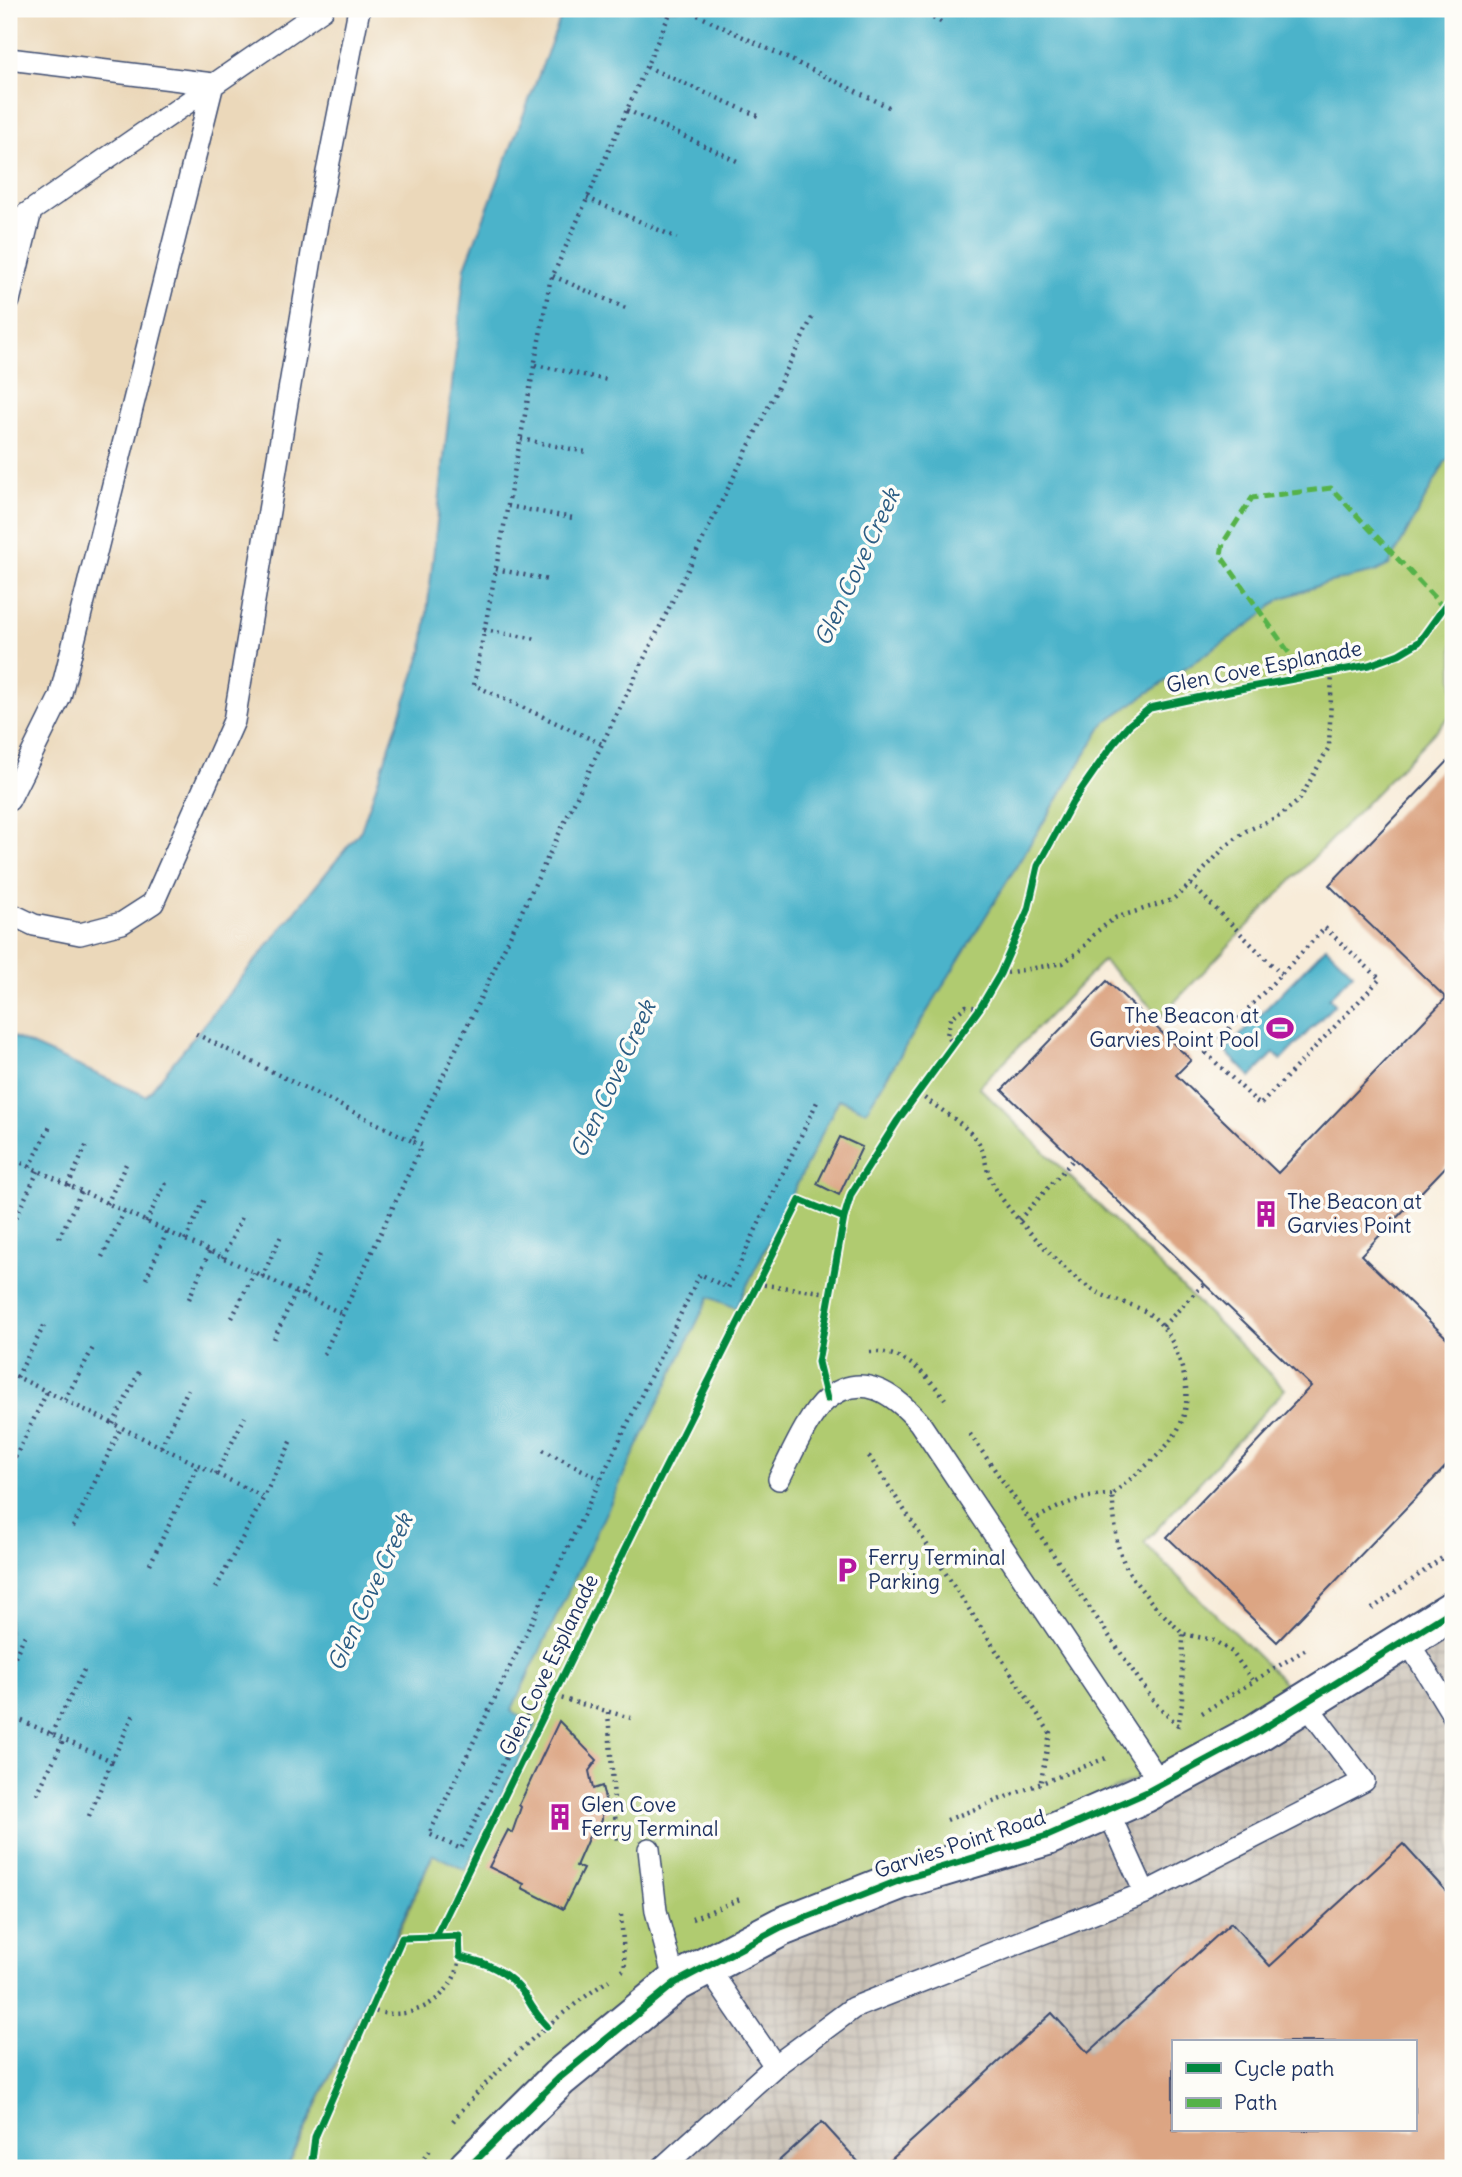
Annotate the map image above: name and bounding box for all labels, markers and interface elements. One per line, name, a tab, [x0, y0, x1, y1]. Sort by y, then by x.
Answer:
water label: Glen Cove Creek	[807, 482, 906, 650]
street label: Glen Cove Esplanade	[1164, 634, 1364, 699]
water label: Glen Cove Creek	[563, 994, 662, 1162]
place label: The Beacon at Garvies Point Pool	[1089, 1002, 1259, 1053]
sports icon: The Beacon at Garvies Point Pool	[1265, 1013, 1295, 1043]
place label: The Beacon at Garvies Point	[1287, 1188, 1422, 1239]
building icon: The Beacon at Garvies Point	[1251, 1199, 1281, 1229]
water label: Glen Cove Creek	[320, 1507, 419, 1675]
place label: Ferry Terminal Parking	[868, 1544, 1006, 1595]
parking icon: Ferry Terminal Parking	[832, 1555, 862, 1585]
street label: Glen Cove Esplanade	[493, 1570, 604, 1760]
place label: Glen Cove Ferry Terminal	[581, 1791, 719, 1842]
building icon: Glen Cove Ferry Terminal	[545, 1802, 575, 1832]
street label: Garvies Point Road	[871, 1803, 1049, 1884]
legend	[1172, 2040, 1416, 2132]
text: Cycle path	[1234, 2055, 1334, 2082]
text: Path	[1234, 2089, 1277, 2116]

